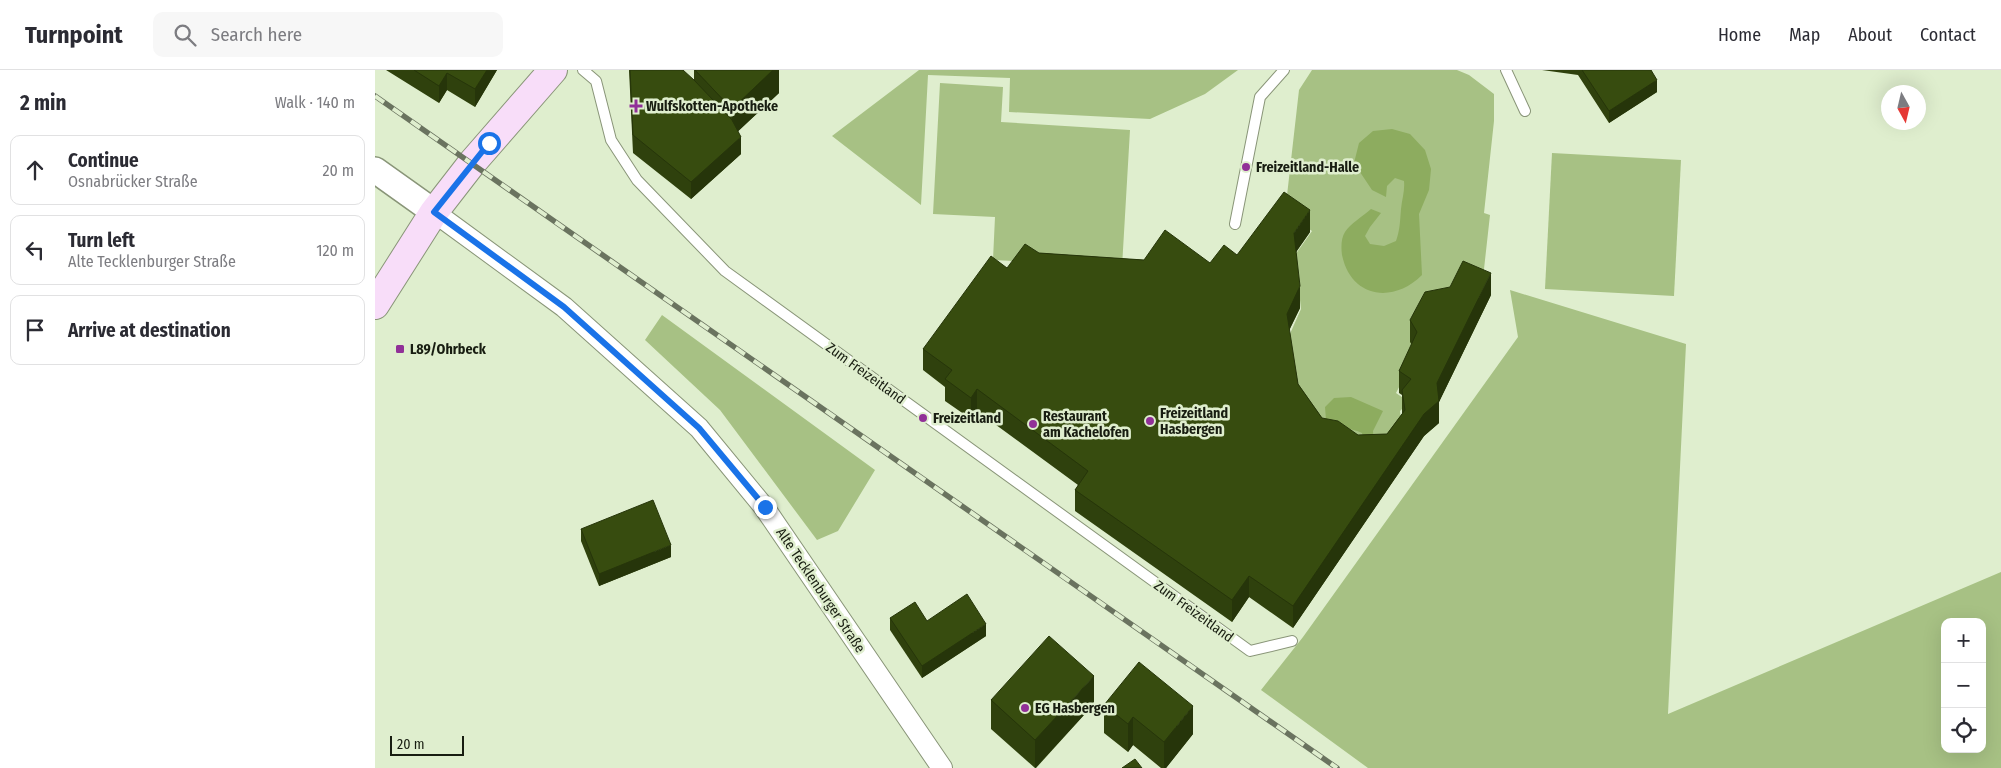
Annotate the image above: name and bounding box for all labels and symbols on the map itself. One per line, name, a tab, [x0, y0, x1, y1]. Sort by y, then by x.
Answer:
north arrow	[1881, 85, 1926, 130]
place label: Wulfskotten-Apotheke	[646, 98, 778, 115]
marker: Wulfskotten-Apotheke	[630, 100, 642, 112]
route start	[478, 132, 501, 155]
place label: Freizeitland-Halle	[1256, 159, 1359, 176]
marker: Freizeitland-Halle	[1240, 161, 1252, 173]
street label: Zum Freizeitland	[823, 339, 909, 408]
place label: L89/Ohrbeck	[410, 341, 487, 358]
marker: L89/Ohrbeck	[394, 343, 406, 355]
place label: Freizeitland Hasbergen	[1160, 405, 1228, 438]
place label: Restaurant am Kachelofen	[1043, 408, 1129, 441]
place label: Freizeitland	[933, 410, 1001, 427]
marker: Freizeitland	[917, 412, 929, 424]
marker: Freizeitland Hasbergen	[1144, 415, 1156, 427]
marker: Restaurant am Kachelofen	[1027, 418, 1039, 430]
route end	[754, 496, 777, 519]
street label: Alte Tecklenburger Straße	[772, 525, 869, 656]
street label: Zum Freizeitland	[1151, 577, 1237, 646]
place label: EG Hasbergen	[1035, 700, 1115, 717]
marker: EG Hasbergen	[1019, 702, 1031, 714]
scale bar	[390, 733, 464, 756]

